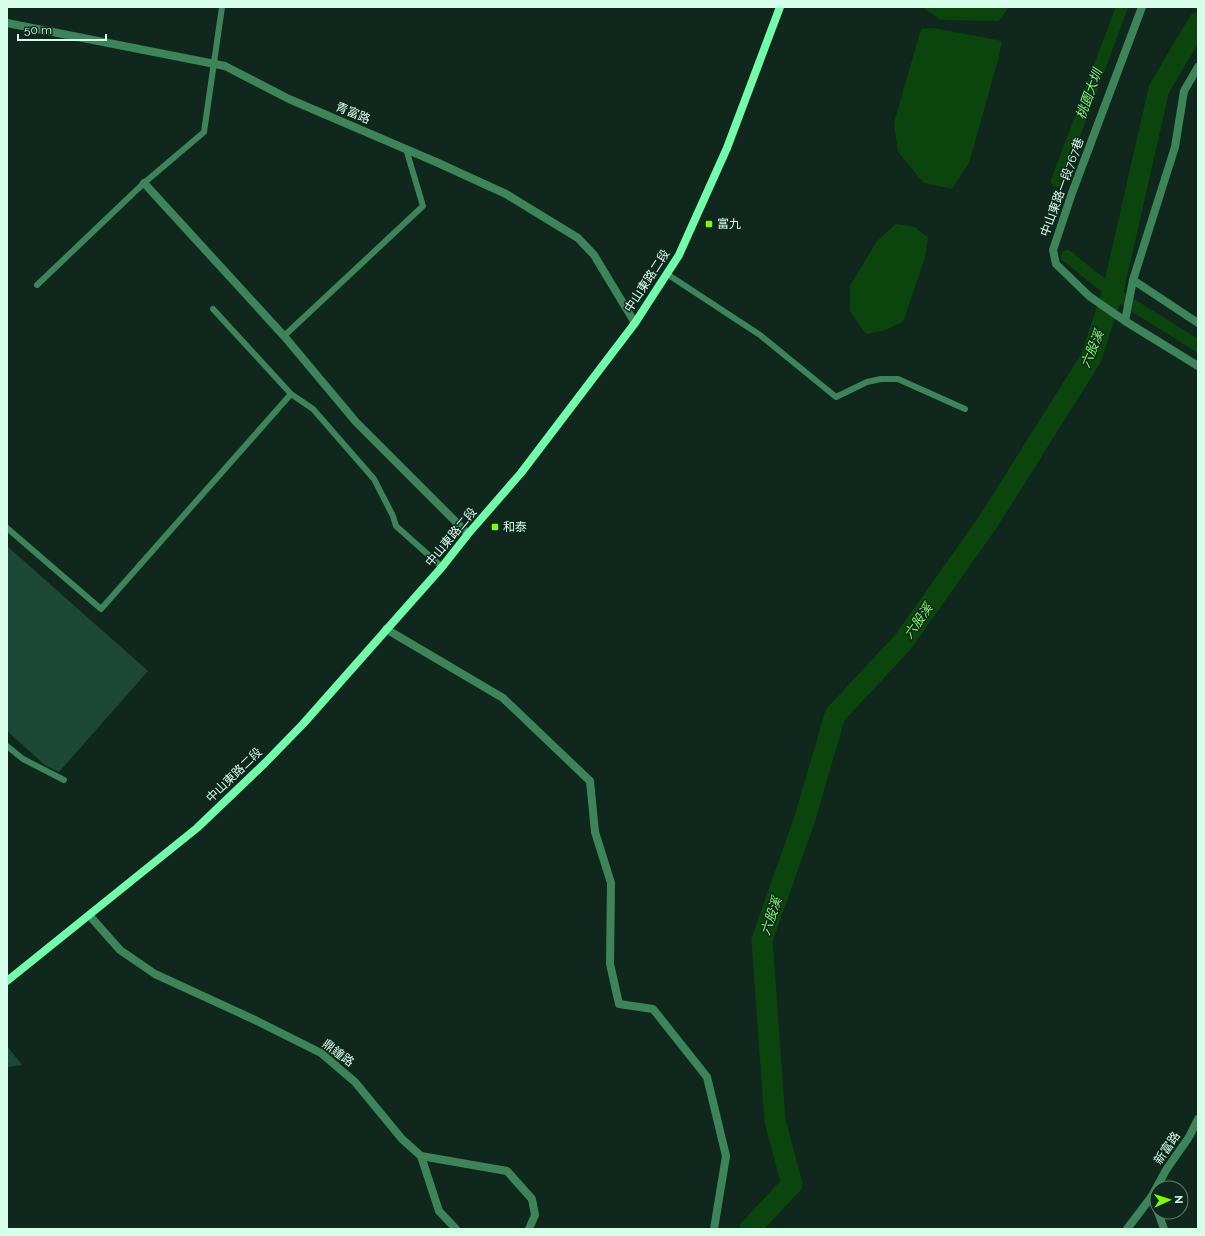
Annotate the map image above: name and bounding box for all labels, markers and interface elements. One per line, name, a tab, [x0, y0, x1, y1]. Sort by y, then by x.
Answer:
scale bar	[18, 16, 106, 42]
text: 50 m	[24, 23, 52, 37]
water label: 桃園大圳	[1073, 65, 1106, 121]
street label: 青富路	[334, 100, 372, 126]
street label: 中山東路一段767巷	[1038, 136, 1086, 238]
place label: 富九	[717, 217, 741, 231]
marker: 富九	[704, 219, 714, 229]
street label: 中山東路二段	[622, 247, 672, 315]
water label: 六股溪	[1077, 326, 1107, 370]
street label: 中山東路二段	[422, 505, 480, 569]
place label: 和泰	[503, 520, 527, 534]
marker: 和泰	[490, 522, 500, 532]
water label: 六股溪	[901, 599, 936, 641]
street label: 中山東路二段	[203, 745, 265, 805]
water label: 六股溪	[758, 893, 785, 937]
street label: 鼎鐘路	[319, 1037, 357, 1069]
street label: 新富路	[1151, 1129, 1183, 1167]
north arrow	[1149, 1180, 1189, 1220]
text: N	[1172, 1195, 1185, 1204]

